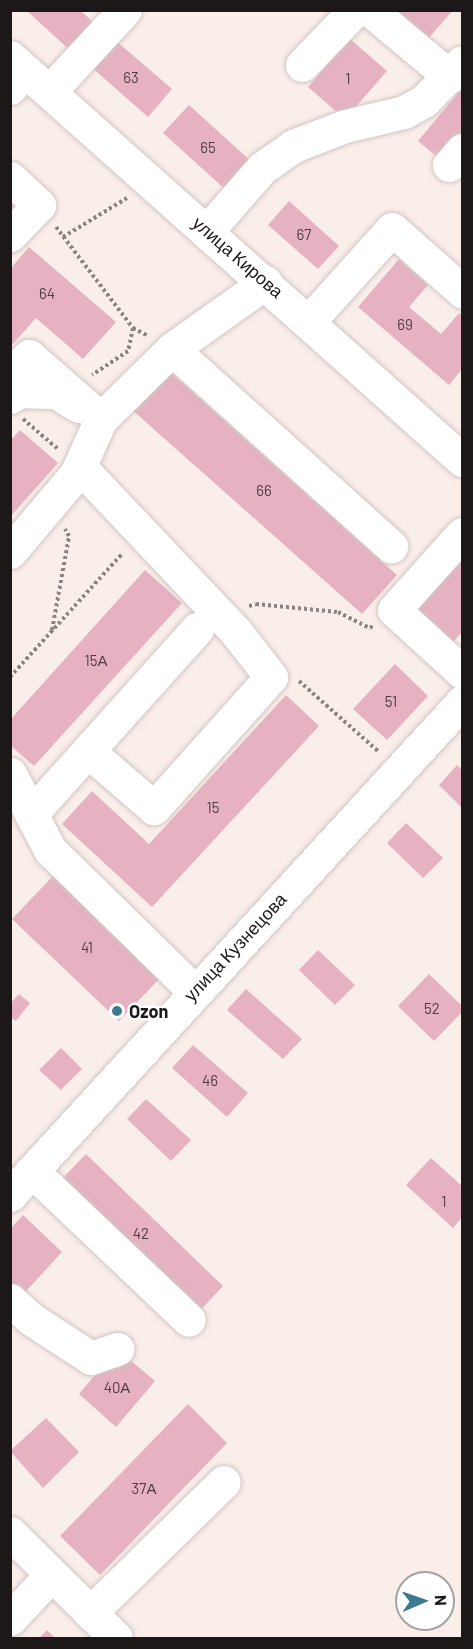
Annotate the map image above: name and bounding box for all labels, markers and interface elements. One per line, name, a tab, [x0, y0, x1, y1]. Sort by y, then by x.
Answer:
house number: 63	[123, 69, 139, 87]
house number: 1	[345, 70, 351, 88]
house number: 65	[200, 139, 216, 157]
street label: улица Кирова	[188, 212, 288, 302]
house number: 67	[297, 226, 311, 244]
house number: 64	[39, 285, 55, 303]
house number: 69	[397, 316, 413, 334]
house number: 66	[256, 482, 272, 500]
house number: 15А	[85, 652, 107, 670]
house number: 51	[385, 693, 397, 711]
house number: 15	[207, 799, 219, 817]
street label: улица Кузнецова	[179, 888, 291, 1006]
house number: 41	[81, 939, 93, 957]
place label: Ozon	[129, 1000, 168, 1022]
house number: 52	[424, 1000, 440, 1018]
marker: Ozon	[110, 1004, 124, 1018]
house number: 46	[202, 1072, 218, 1090]
house number: 1	[441, 1193, 447, 1211]
house number: 42	[133, 1225, 149, 1243]
house number: 40А	[104, 1379, 130, 1397]
house number: 37А	[132, 1480, 156, 1498]
north arrow	[395, 1571, 455, 1631]
text: N	[432, 1595, 451, 1606]

